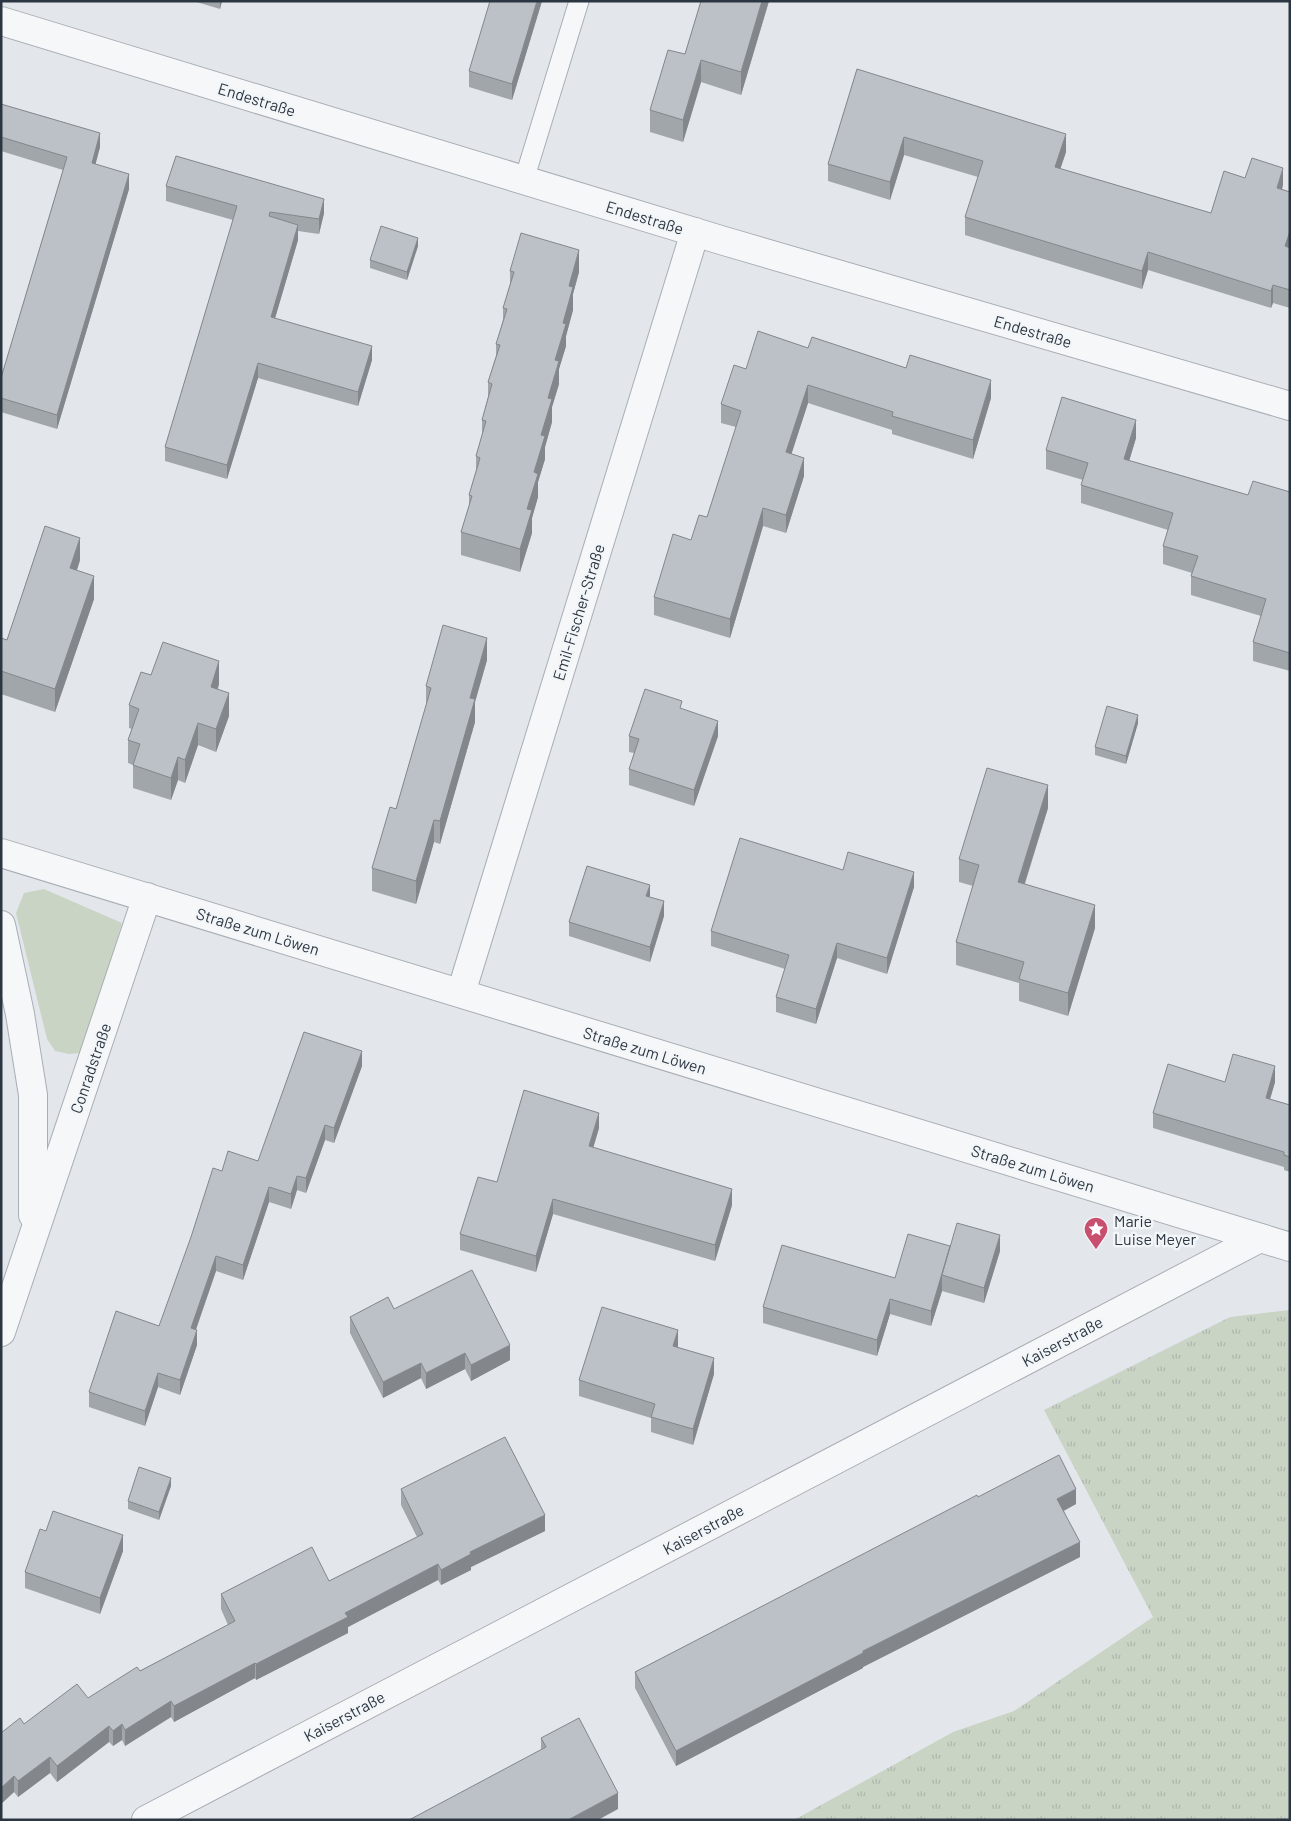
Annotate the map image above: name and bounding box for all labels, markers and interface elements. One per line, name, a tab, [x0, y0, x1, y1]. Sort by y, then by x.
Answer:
street label: Endestraße	[216, 78, 298, 120]
street label: Endestraße	[604, 196, 686, 238]
street label: Endestraße	[992, 311, 1074, 351]
street label: Emil-Fischer-Straße	[548, 541, 608, 683]
street label: Straße zum Löwen	[194, 903, 322, 959]
street label: Conradstraße	[66, 1020, 114, 1116]
street label: Straße zum Löwen	[581, 1022, 709, 1078]
street label: Straße zum Löwen	[969, 1140, 1097, 1196]
place label: Marie Luise Meyer	[1114, 1211, 1197, 1248]
place icon: Marie Luise Meyer	[1083, 1216, 1109, 1250]
street label: Kaiserstraße	[1018, 1312, 1106, 1370]
street label: Kaiserstraße	[659, 1500, 747, 1558]
street label: Kaiserstraße	[300, 1687, 388, 1745]

